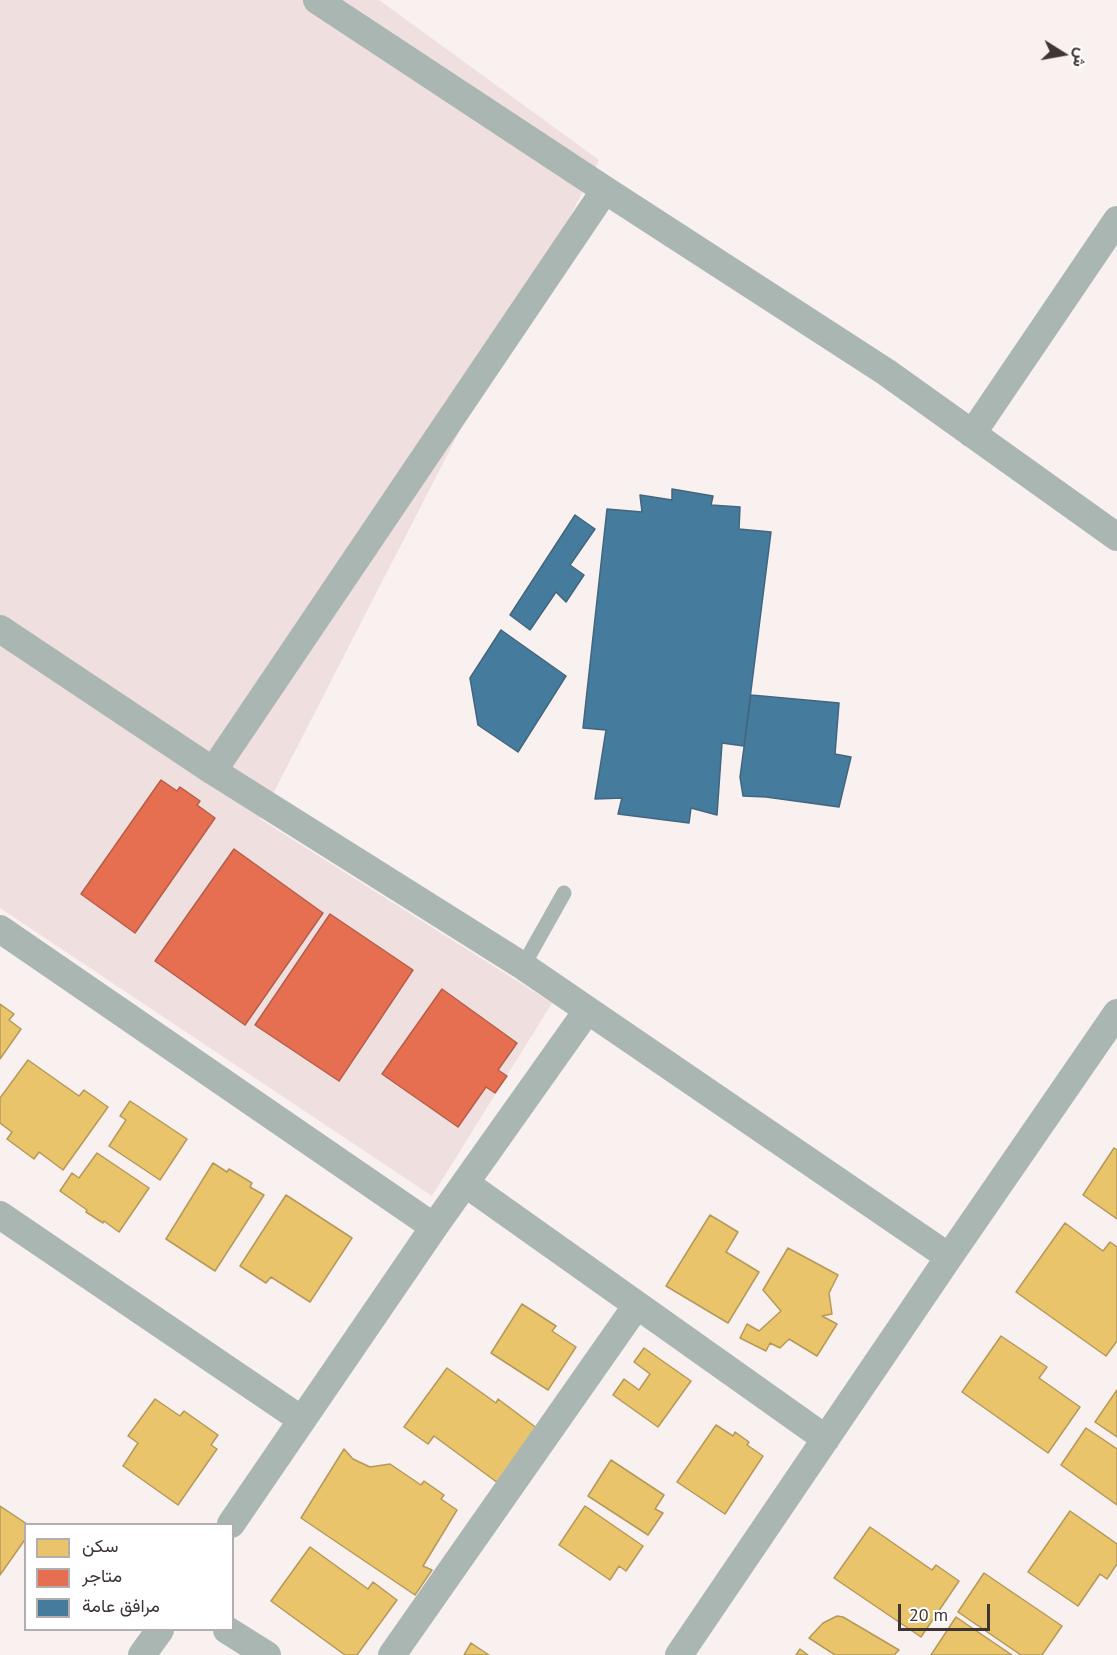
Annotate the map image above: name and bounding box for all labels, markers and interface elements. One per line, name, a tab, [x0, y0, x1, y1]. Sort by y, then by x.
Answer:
north arrow	[1033, 24, 1093, 84]
text: ش	[1069, 46, 1092, 69]
legend	[24, 1523, 234, 1631]
text: سكن	[82, 1534, 118, 1557]
text: متاجر	[82, 1564, 122, 1587]
scale bar	[901, 1592, 992, 1630]
text: مرافق عامة	[82, 1594, 160, 1617]
text: 20 m	[909, 1603, 948, 1626]

